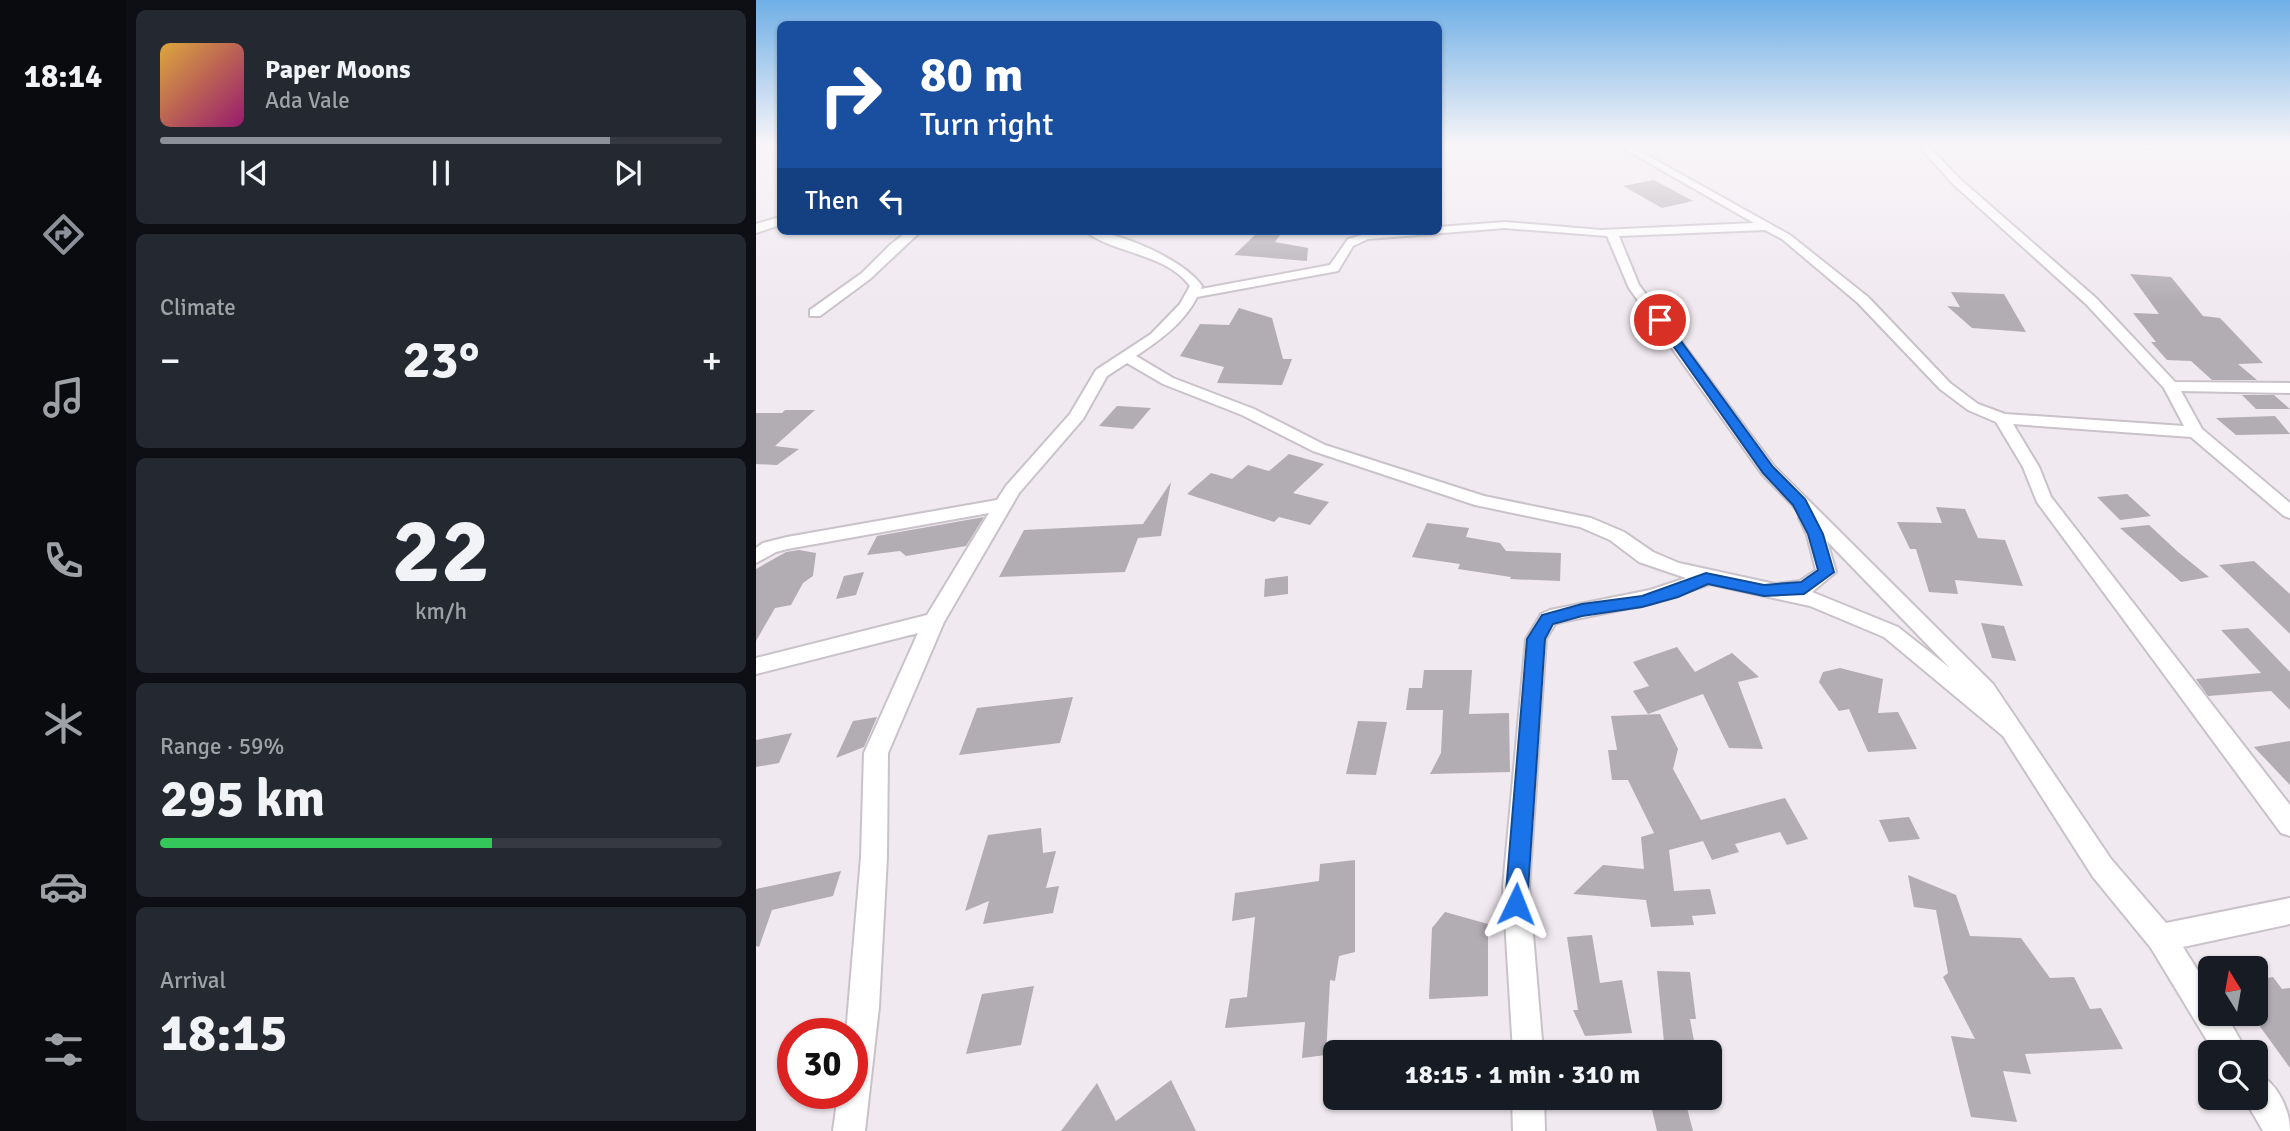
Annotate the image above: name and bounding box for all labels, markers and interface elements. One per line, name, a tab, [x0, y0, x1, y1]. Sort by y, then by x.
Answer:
text: 80 m	[920, 45, 1023, 105]
icon: right	[805, 49, 896, 140]
text: Paper Moons	[265, 54, 411, 86]
text: 18:14	[24, 57, 102, 96]
text: Ada Vale	[265, 86, 350, 115]
text: Turn right	[920, 105, 1053, 144]
icon: previous	[235, 154, 273, 192]
icon: pause	[422, 154, 460, 192]
icon: next	[609, 154, 647, 192]
icon: left	[873, 182, 911, 220]
text: Then	[805, 185, 859, 217]
icon: directions	[39, 210, 88, 259]
pin	[1630, 290, 1690, 350]
text: Climate	[160, 293, 236, 322]
icon: arrive	[1641, 301, 1679, 339]
text: 23°	[403, 328, 479, 392]
text: −	[160, 337, 181, 384]
text: +	[701, 337, 722, 384]
icon: music	[39, 373, 88, 422]
text: 22	[392, 495, 490, 608]
icon: phone	[39, 536, 88, 585]
text: km/h	[415, 597, 467, 626]
icon: climate	[39, 699, 88, 748]
text: Range · 59%	[160, 732, 284, 761]
text: 295 km	[160, 767, 325, 831]
icon: car	[39, 862, 88, 911]
position arrow	[1479, 867, 1553, 941]
north arrow	[2198, 956, 2268, 1026]
map controls	[2198, 956, 2268, 1110]
text: Arrival	[160, 966, 226, 995]
text: 18:15	[160, 1001, 288, 1065]
speed limit sign: 30	[777, 1018, 868, 1109]
icon: filters	[39, 1025, 88, 1074]
button: search	[2198, 1040, 2268, 1110]
text: 18:15 · 1 min · 310 m	[1405, 1059, 1640, 1091]

